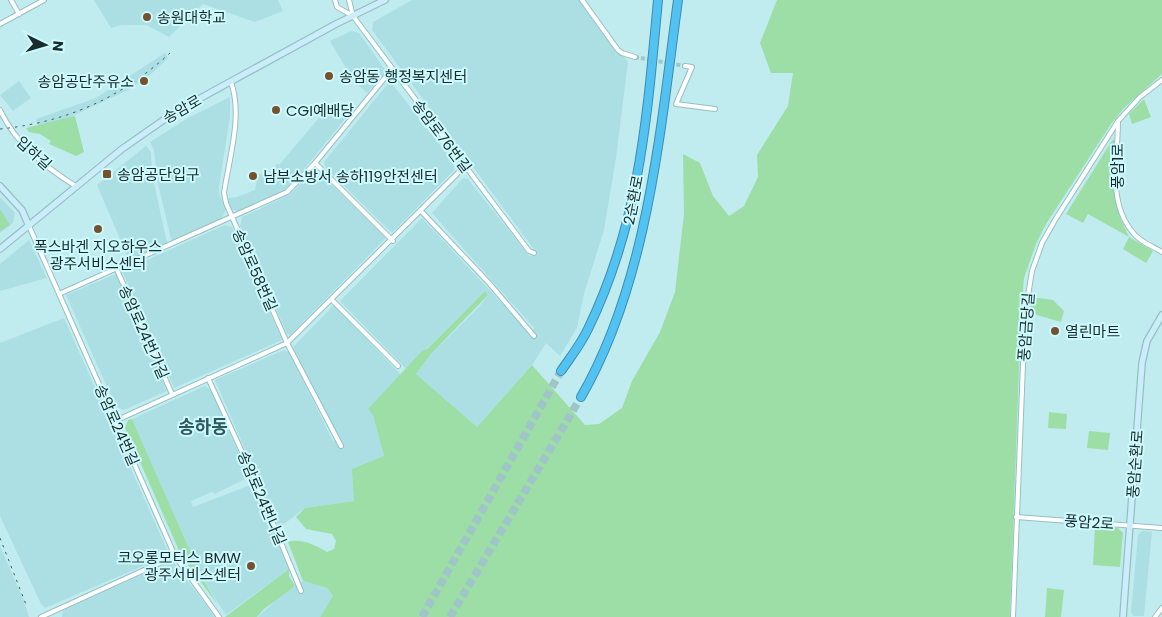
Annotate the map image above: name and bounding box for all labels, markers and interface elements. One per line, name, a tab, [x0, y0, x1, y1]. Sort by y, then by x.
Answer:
place label: 송원대학교	[157, 7, 226, 28]
marker: 송원대학교	[141, 11, 153, 23]
north arrow	[20, 20, 70, 70]
text: N	[48, 40, 68, 52]
place label: 송암동 행정복지센터	[339, 66, 467, 87]
marker: 송암동 행정복지센터	[323, 70, 335, 82]
place label: 송암공단주유소	[37, 71, 134, 92]
marker: 송암공단주유소	[138, 75, 150, 87]
street label: 송암로	[159, 90, 205, 128]
street label: 송암로76번길	[408, 95, 476, 177]
place label: CGI예배당	[286, 100, 355, 121]
marker: CGI예배당	[270, 104, 282, 116]
street label: 입하길	[12, 131, 56, 175]
street label: 풍암1로	[1107, 143, 1128, 189]
place label: 송암공단입구	[117, 164, 200, 185]
place label: 남부소방서 송하119안전센터	[263, 166, 438, 187]
marker: 송암공단입구	[101, 168, 113, 180]
marker: 남부소방서 송하119안전센터	[247, 170, 259, 182]
street label: 2순환로	[618, 173, 648, 227]
marker: 폭스바겐 지오하우스 광주서비스센터	[92, 223, 104, 235]
street label: 송암로58번길	[228, 226, 282, 314]
place label: 폭스바겐 지오하우스 광주서비스센터	[34, 236, 162, 274]
street label: 송암로24번가길	[114, 282, 174, 382]
street label: 풍암금당길	[1013, 292, 1039, 362]
place label: 열린마트	[1065, 321, 1120, 342]
marker: 열린마트	[1049, 325, 1061, 337]
street label: 송암로24번길	[90, 381, 144, 469]
district label: 송하동	[178, 414, 228, 439]
street label: 풍암순환로	[1122, 429, 1148, 499]
street label: 송암로24번나길	[233, 447, 291, 549]
street label: 풍암2로	[1063, 510, 1115, 534]
place label: 코오롱모터스 BMW 광주서비스센터	[117, 547, 241, 585]
marker: 코오롱모터스 BMW 광주서비스센터	[245, 560, 257, 572]

